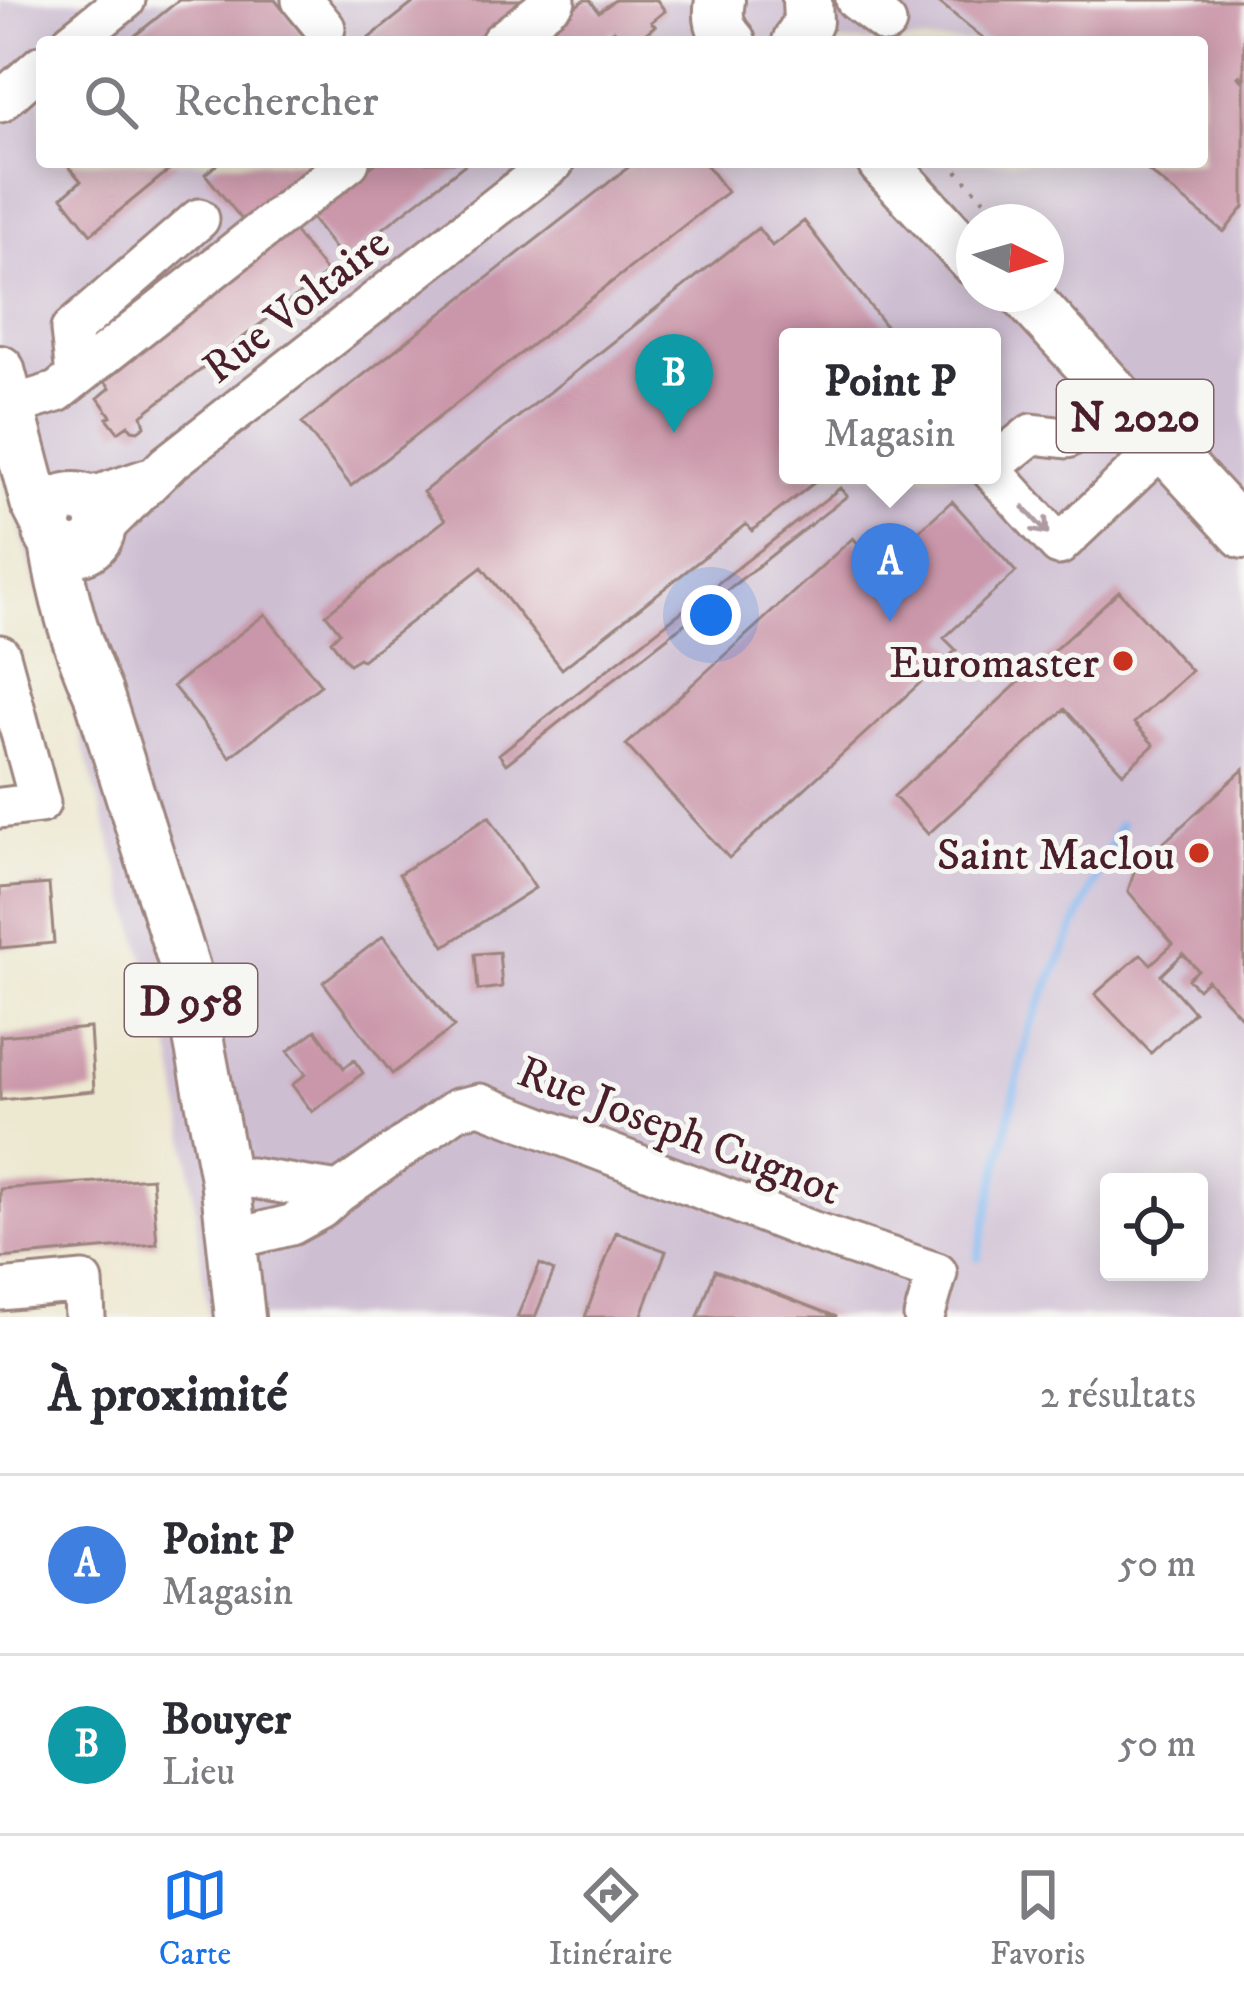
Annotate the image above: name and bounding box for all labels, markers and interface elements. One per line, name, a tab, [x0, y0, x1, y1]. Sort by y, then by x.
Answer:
search box	[36, 36, 1208, 168]
icon: search	[78, 69, 144, 135]
text: Rechercher	[174, 74, 379, 130]
north arrow	[956, 204, 1064, 312]
street label: Rue Voltaire	[192, 216, 401, 397]
popup	[779, 328, 1001, 484]
pin: B	[635, 334, 713, 433]
text: Point P	[824, 354, 956, 410]
road number: N 2020	[1057, 380, 1213, 452]
text: Magasin	[824, 410, 955, 459]
one-way arrow	[1022, 505, 1049, 535]
pin: A	[851, 523, 929, 622]
your location	[681, 585, 741, 645]
place label: Euromaster	[889, 636, 1099, 692]
marker: Euromaster	[1110, 648, 1136, 674]
place label: Saint Maclou	[937, 828, 1175, 884]
marker: Saint Maclou	[1186, 840, 1212, 866]
road number: D 958	[125, 964, 257, 1036]
street label: Rue Joseph Cugnot	[510, 1044, 848, 1219]
map controls	[1100, 1173, 1208, 1281]
button: locate	[1100, 1173, 1208, 1281]
text: À proximité	[48, 1363, 288, 1427]
text: 2 résultats	[1040, 1371, 1196, 1420]
text: Point P	[162, 1512, 294, 1568]
text: A	[75, 1540, 99, 1589]
text: 50 m	[1118, 1540, 1196, 1589]
text: Magasin	[162, 1568, 293, 1617]
text: Bouyer	[162, 1692, 291, 1748]
text: B	[75, 1720, 99, 1769]
text: 50 m	[1118, 1720, 1196, 1769]
text: Lieu	[162, 1748, 235, 1797]
tab: Carte	[159, 1862, 231, 1975]
tab: Itinéraire	[549, 1862, 672, 1975]
tab: Favoris	[990, 1862, 1085, 1975]

